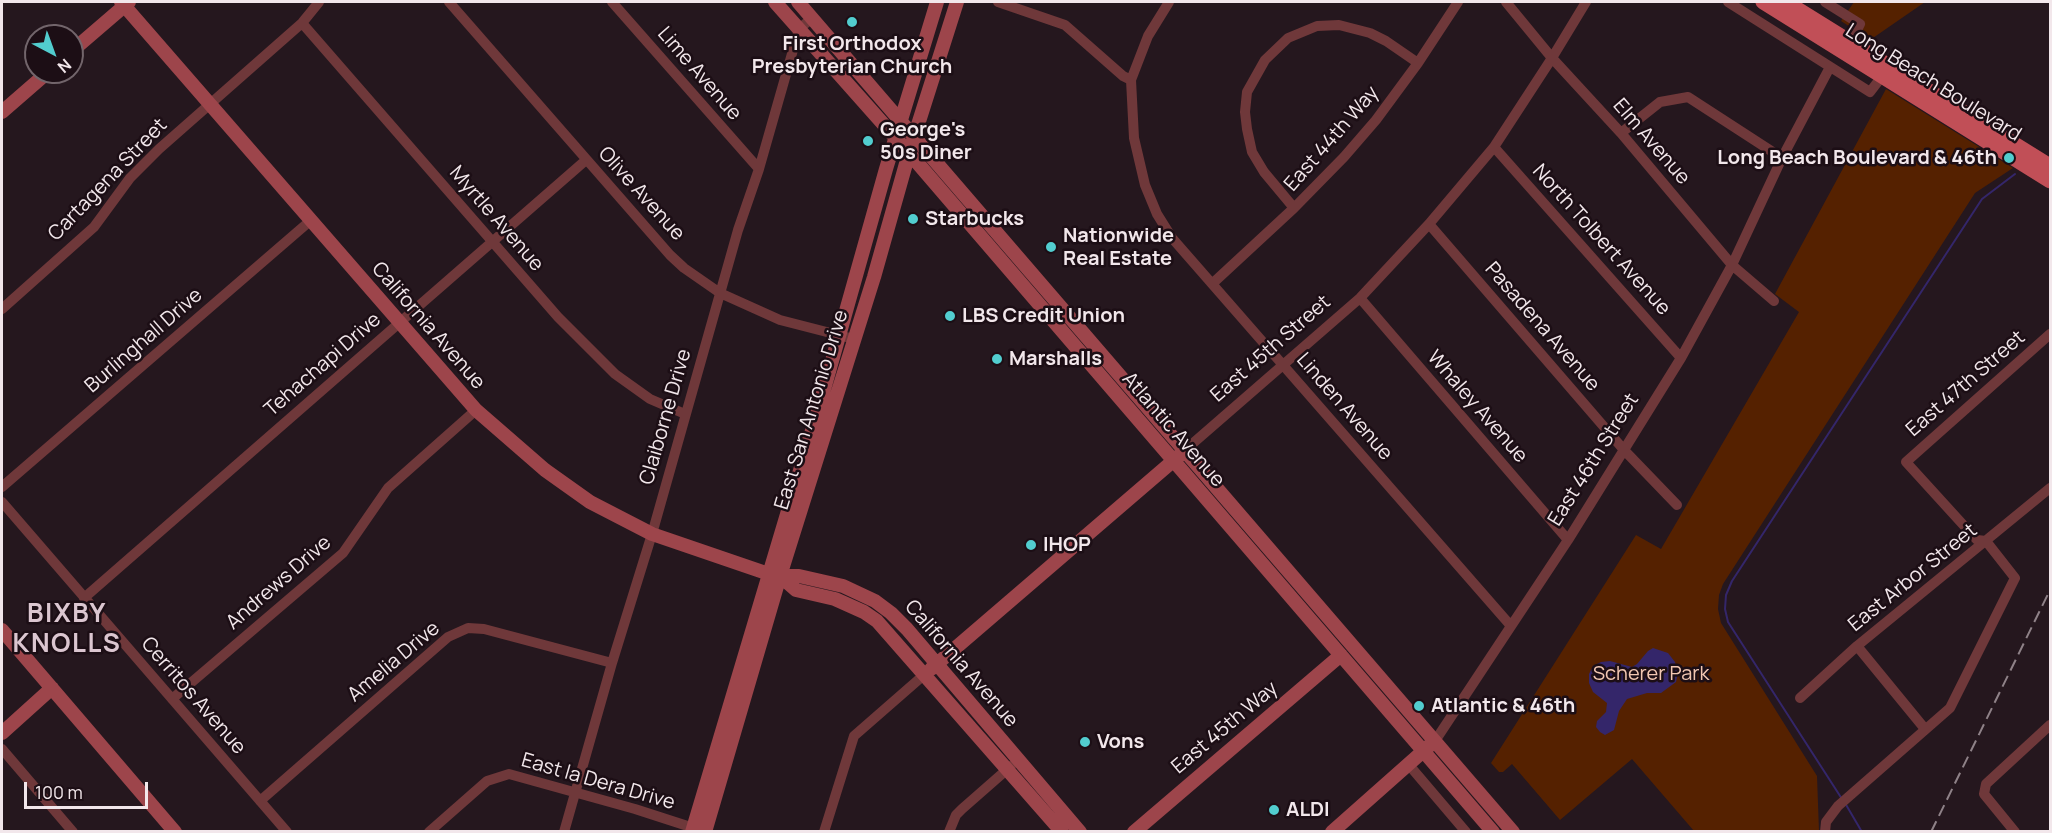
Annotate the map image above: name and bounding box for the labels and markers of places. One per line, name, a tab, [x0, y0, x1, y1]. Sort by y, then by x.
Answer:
marker: First Orthodox Presbyterian Church	[845, 15, 859, 29]
place label: First Orthodox Presbyterian Church	[752, 32, 952, 79]
place label: George's 50s Diner	[880, 118, 972, 165]
marker: George's 50s Diner	[861, 134, 875, 148]
place label: Long Beach Boulevard & 46th	[1717, 146, 1997, 170]
marker: Long Beach Boulevard & 46th	[2002, 151, 2016, 165]
place label: Starbucks	[925, 207, 1024, 231]
marker: Starbucks	[906, 212, 920, 226]
place label: Nationwide Real Estate	[1063, 224, 1174, 271]
marker: Nationwide Real Estate	[1044, 240, 1058, 254]
place label: LBS Credit Union	[962, 304, 1125, 328]
marker: LBS Credit Union	[943, 309, 957, 323]
place label: Marshalls	[1009, 347, 1102, 371]
marker: Marshalls	[990, 352, 1004, 366]
place label: IHOP	[1043, 533, 1091, 557]
marker: IHOP	[1024, 538, 1038, 552]
place label: Atlantic & 46th	[1431, 694, 1575, 718]
marker: Atlantic & 46th	[1412, 699, 1426, 713]
place label: Vons	[1097, 730, 1144, 754]
marker: Vons	[1078, 735, 1092, 749]
place label: ALDI	[1286, 798, 1330, 822]
marker: ALDI	[1267, 803, 1281, 817]

